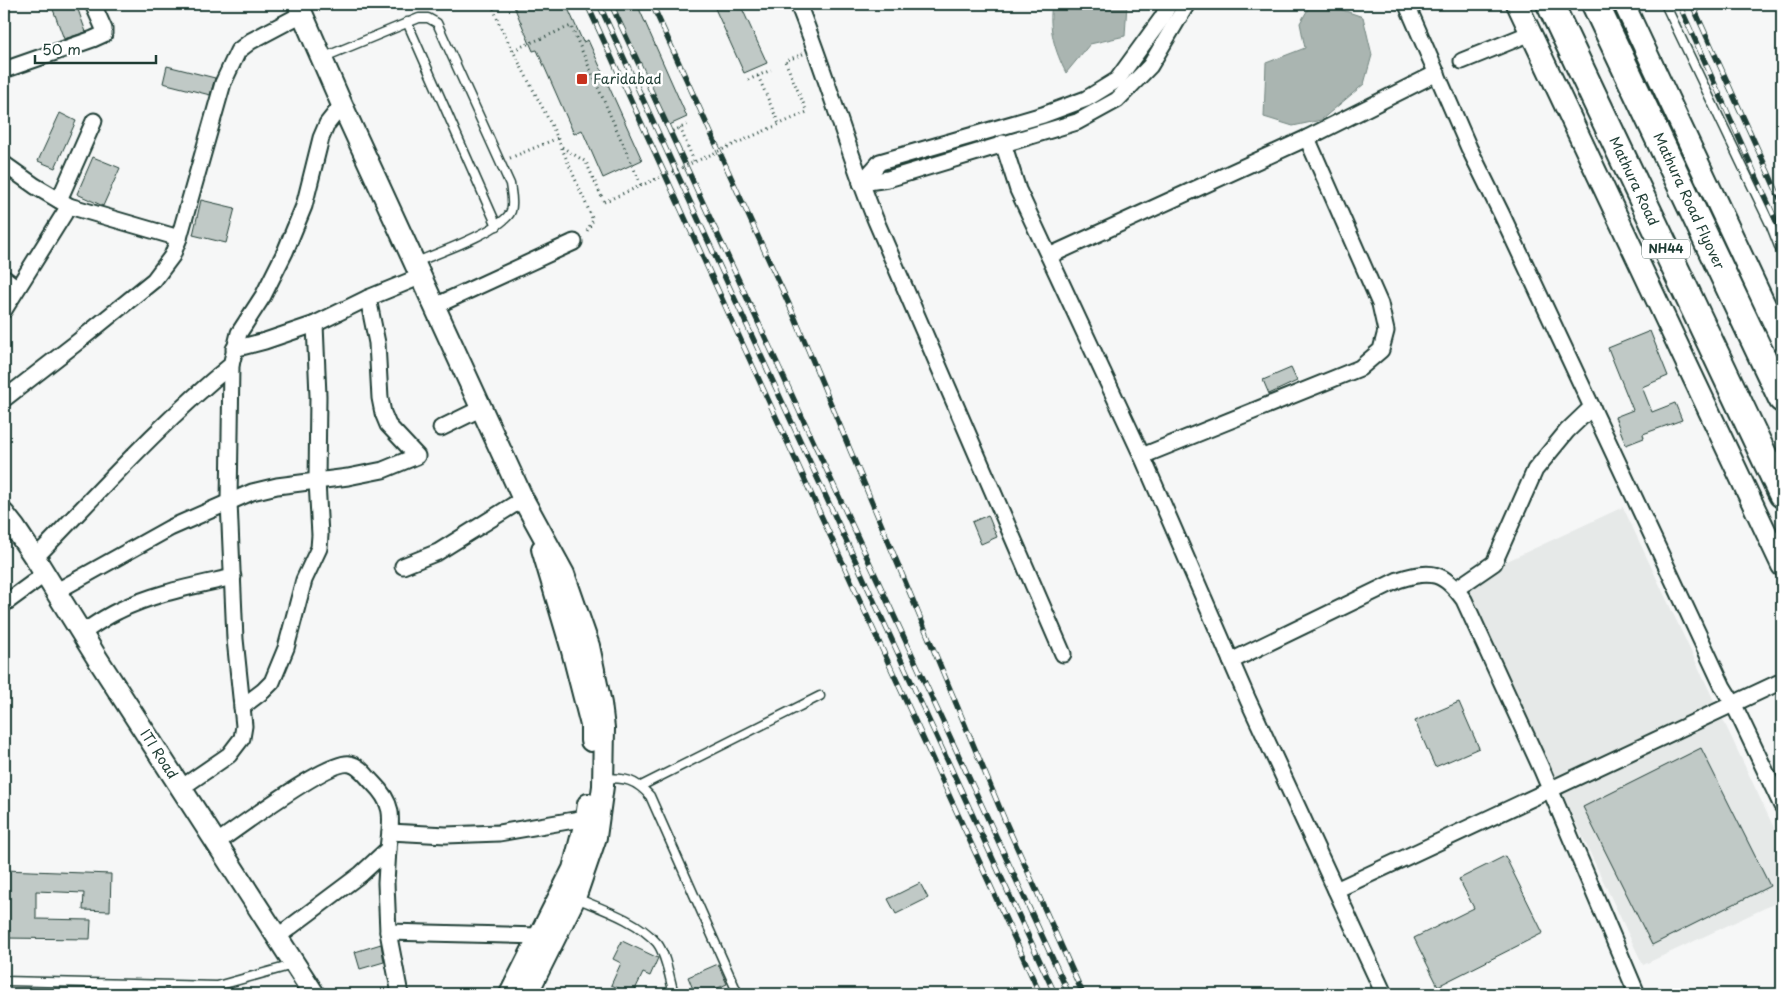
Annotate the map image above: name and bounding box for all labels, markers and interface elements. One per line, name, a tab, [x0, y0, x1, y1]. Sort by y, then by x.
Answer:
scale bar	[35, 32, 156, 64]
text: 50 m	[42, 37, 81, 60]
place label: Faridabad	[593, 68, 661, 89]
marker: Faridabad	[575, 72, 589, 86]
street label: Mathura Road Flyover	[1648, 129, 1731, 273]
street label: Mathura Road	[1605, 133, 1664, 229]
road number: NH44	[1642, 240, 1690, 258]
street label: ITI Road	[135, 725, 183, 783]

